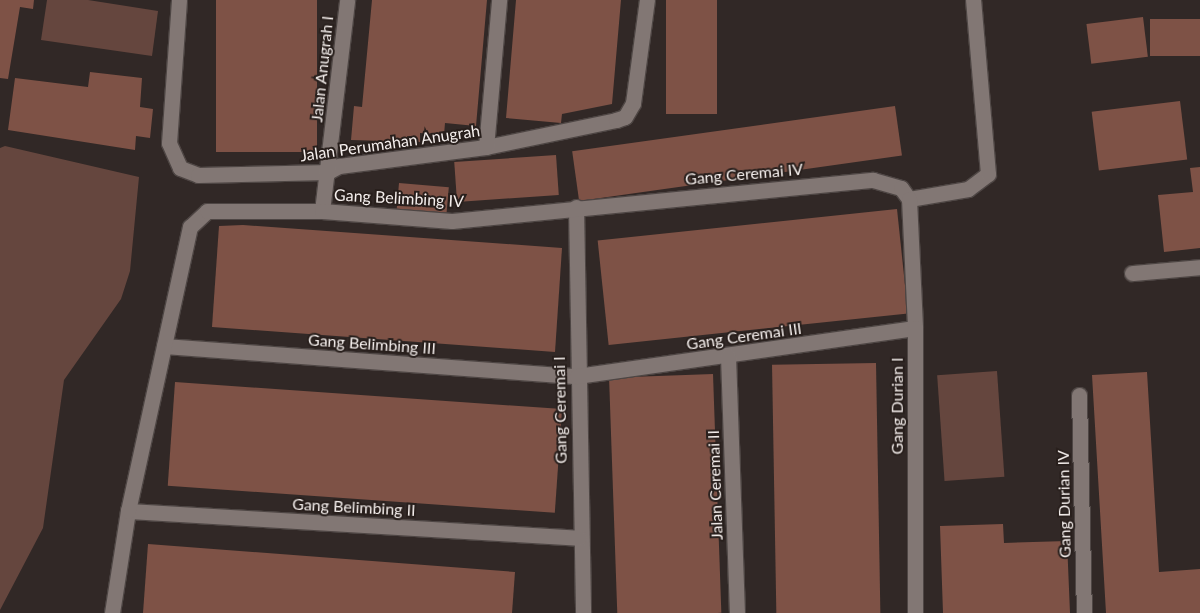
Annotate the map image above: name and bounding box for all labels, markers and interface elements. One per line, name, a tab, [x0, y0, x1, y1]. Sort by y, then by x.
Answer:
street label: Jalan Anugrah I	[307, 15, 337, 123]
street label: Jalan Perumahan Anugrah	[299, 121, 481, 165]
street label: Gang Ceremai IV	[684, 159, 804, 189]
street label: Gang Belimbing IV	[334, 185, 464, 211]
street label: Gang Ceremai III	[685, 318, 803, 354]
street label: Gang Belimbing III	[308, 330, 436, 358]
street label: Gang Ceremai I	[549, 356, 571, 464]
street label: Gang Durian I	[887, 357, 907, 455]
street label: Jalan Ceremai II	[703, 430, 727, 540]
street label: Gang Durian IV	[1053, 450, 1075, 558]
street label: Gang Belimbing II	[292, 494, 416, 520]

